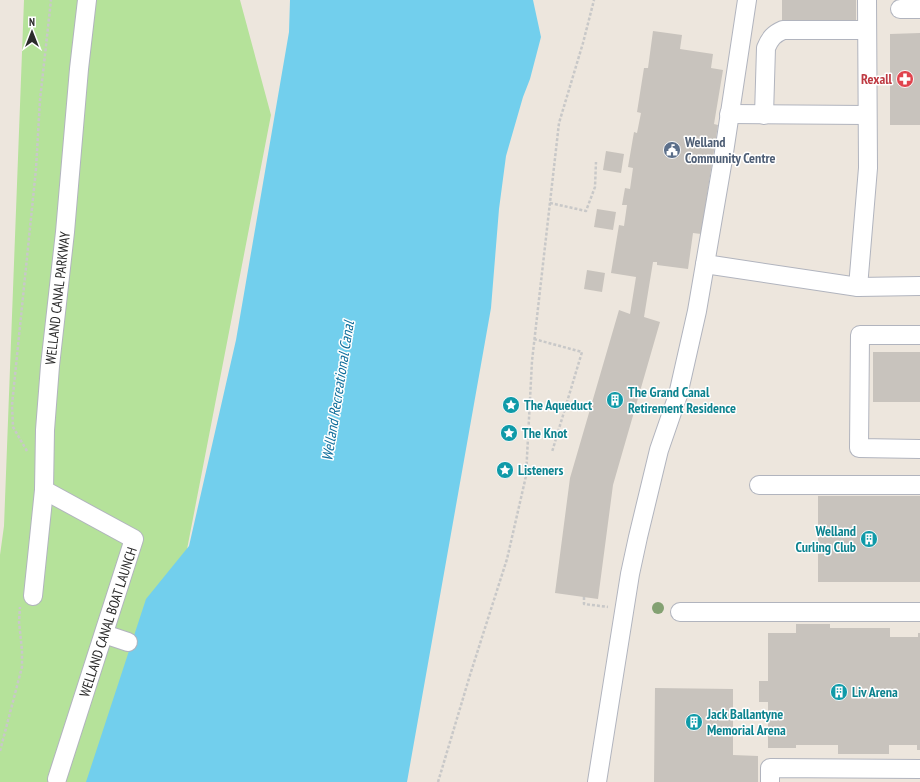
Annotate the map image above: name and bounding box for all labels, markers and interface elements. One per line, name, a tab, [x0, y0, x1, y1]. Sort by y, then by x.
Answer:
north arrow	[12, 12, 52, 52]
text: N	[29, 15, 35, 29]
pharmacy icon: Rexall	[895, 69, 915, 89]
place label: Rexall	[861, 70, 893, 88]
place label: Welland Community Centre	[684, 133, 776, 167]
public building icon: Welland Community Centre	[662, 140, 682, 160]
street label: WELLAND CANAL PARKWAY	[41, 230, 74, 366]
water label: Welland Recreational Canal	[317, 318, 358, 462]
place label: The Grand Canal Retirement Residence	[628, 383, 736, 417]
building icon: The Grand Canal Retirement Residence	[605, 390, 625, 410]
place icon: The Aqueduct	[501, 395, 521, 415]
place label: The Aqueduct	[524, 396, 592, 414]
place icon: The Knot	[499, 423, 519, 443]
place label: The Knot	[522, 424, 567, 442]
place icon: Listeners	[495, 460, 515, 480]
place label: Listeners	[518, 461, 563, 479]
place label: Welland Curling Club	[795, 522, 856, 556]
building icon: Welland Curling Club	[859, 529, 879, 549]
street label: WELLAND CANAL BOAT LAUNCH	[75, 545, 141, 699]
building icon: Liv Arena	[829, 682, 849, 702]
place label: Liv Arena	[852, 683, 898, 701]
place label: Jack Ballantyne Memorial Arena	[706, 705, 786, 739]
building icon: Jack Ballantyne Memorial Arena	[684, 712, 704, 732]

